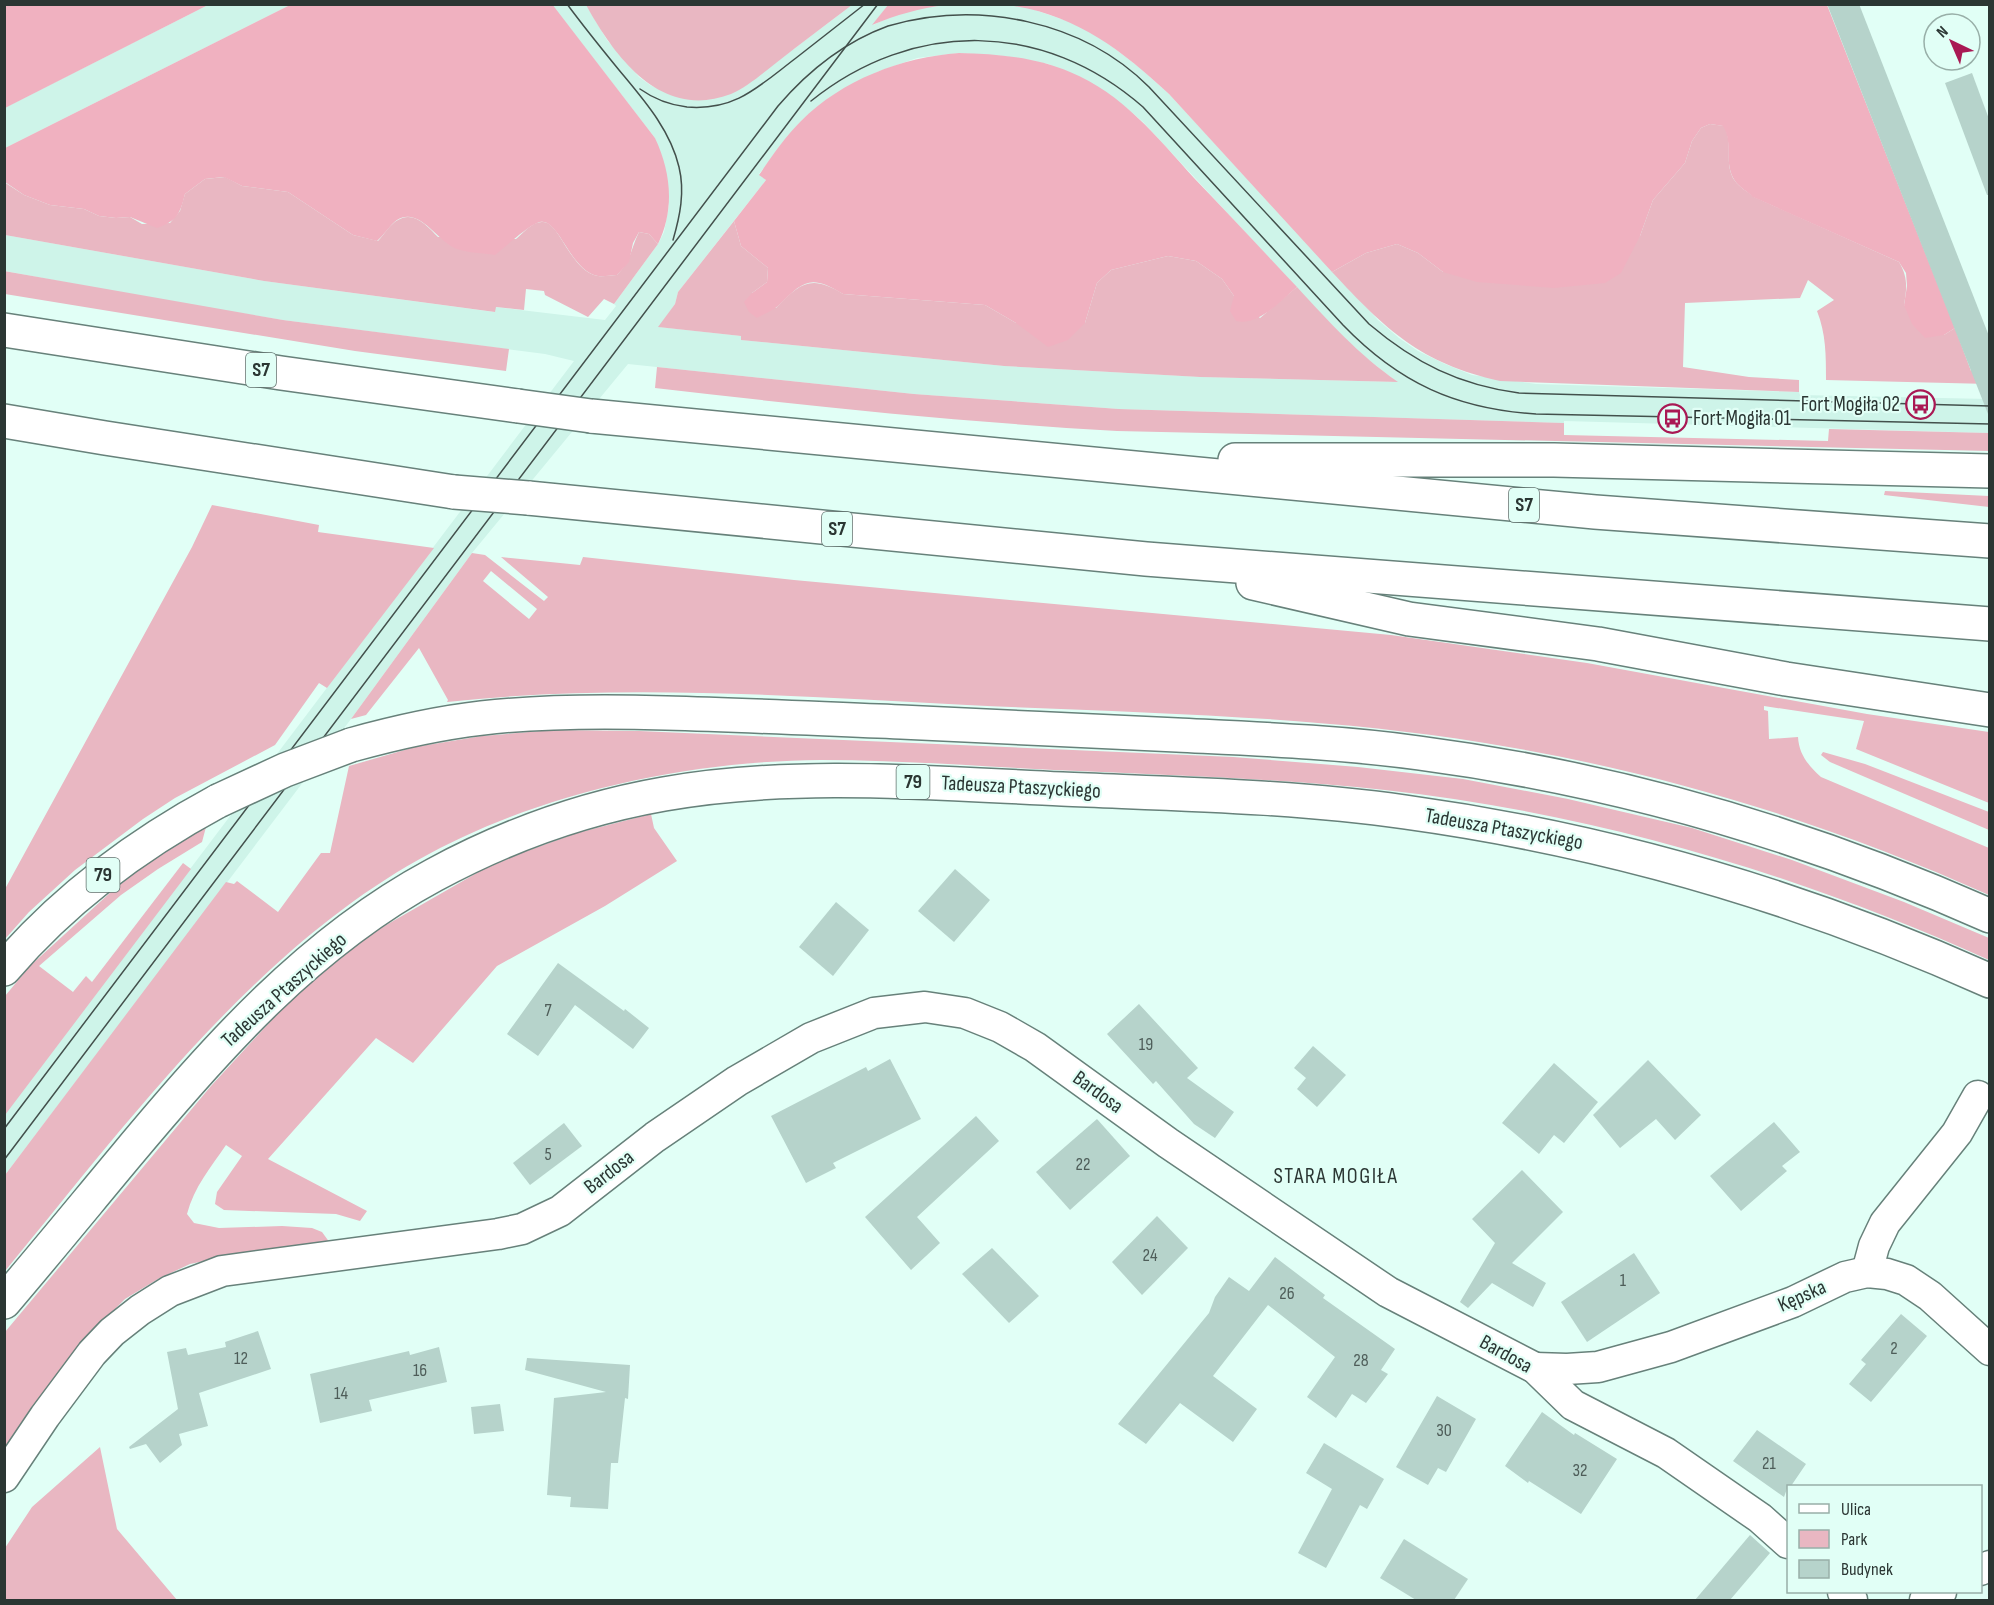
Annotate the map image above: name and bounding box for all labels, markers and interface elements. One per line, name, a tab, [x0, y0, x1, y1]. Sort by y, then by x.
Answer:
north arrow	[1922, 12, 1982, 72]
text: N	[1933, 22, 1952, 42]
road number: S7	[246, 353, 276, 387]
bus stop icon: Fort Mogiła 02	[1905, 388, 1937, 420]
place label: Fort Mogiła 02	[1801, 392, 1900, 417]
bus stop icon: Fort Mogiła 01	[1656, 402, 1688, 434]
place label: Fort Mogiła 01	[1693, 406, 1792, 431]
road number: S7	[1509, 488, 1539, 522]
road number: S7	[822, 512, 852, 546]
road number: 79	[896, 765, 930, 799]
street label: Tadeusza Ptaszyckiego	[941, 770, 1101, 804]
street label: Tadeusza Ptaszyckiego	[1423, 803, 1585, 855]
road number: 79	[86, 858, 120, 892]
street label: Tadeusza Ptaszyckiego	[216, 927, 352, 1053]
house number: 7	[544, 1000, 552, 1021]
house number: 19	[1139, 1034, 1153, 1055]
street label: Bardosa	[1068, 1065, 1128, 1119]
house number: 5	[544, 1144, 552, 1165]
street label: Bardosa	[579, 1145, 639, 1199]
house number: 22	[1076, 1154, 1090, 1175]
district label: STARA MOGIŁA	[1274, 1163, 1398, 1190]
house number: 24	[1143, 1245, 1158, 1266]
house number: 1	[1620, 1270, 1627, 1291]
street label: Kępska	[1774, 1274, 1830, 1318]
house number: 26	[1279, 1283, 1295, 1304]
street label: Bardosa	[1475, 1329, 1537, 1379]
house number: 2	[1890, 1338, 1898, 1359]
house number: 12	[234, 1348, 248, 1369]
house number: 28	[1353, 1350, 1369, 1371]
house number: 16	[413, 1360, 427, 1381]
house number: 14	[334, 1383, 348, 1404]
house number: 30	[1436, 1420, 1452, 1441]
house number: 21	[1762, 1453, 1777, 1474]
house number: 32	[1573, 1460, 1587, 1481]
legend	[1787, 1485, 1982, 1593]
text: Ulica	[1841, 1499, 1871, 1520]
text: Park	[1841, 1529, 1867, 1550]
text: Budynek	[1841, 1559, 1893, 1580]

